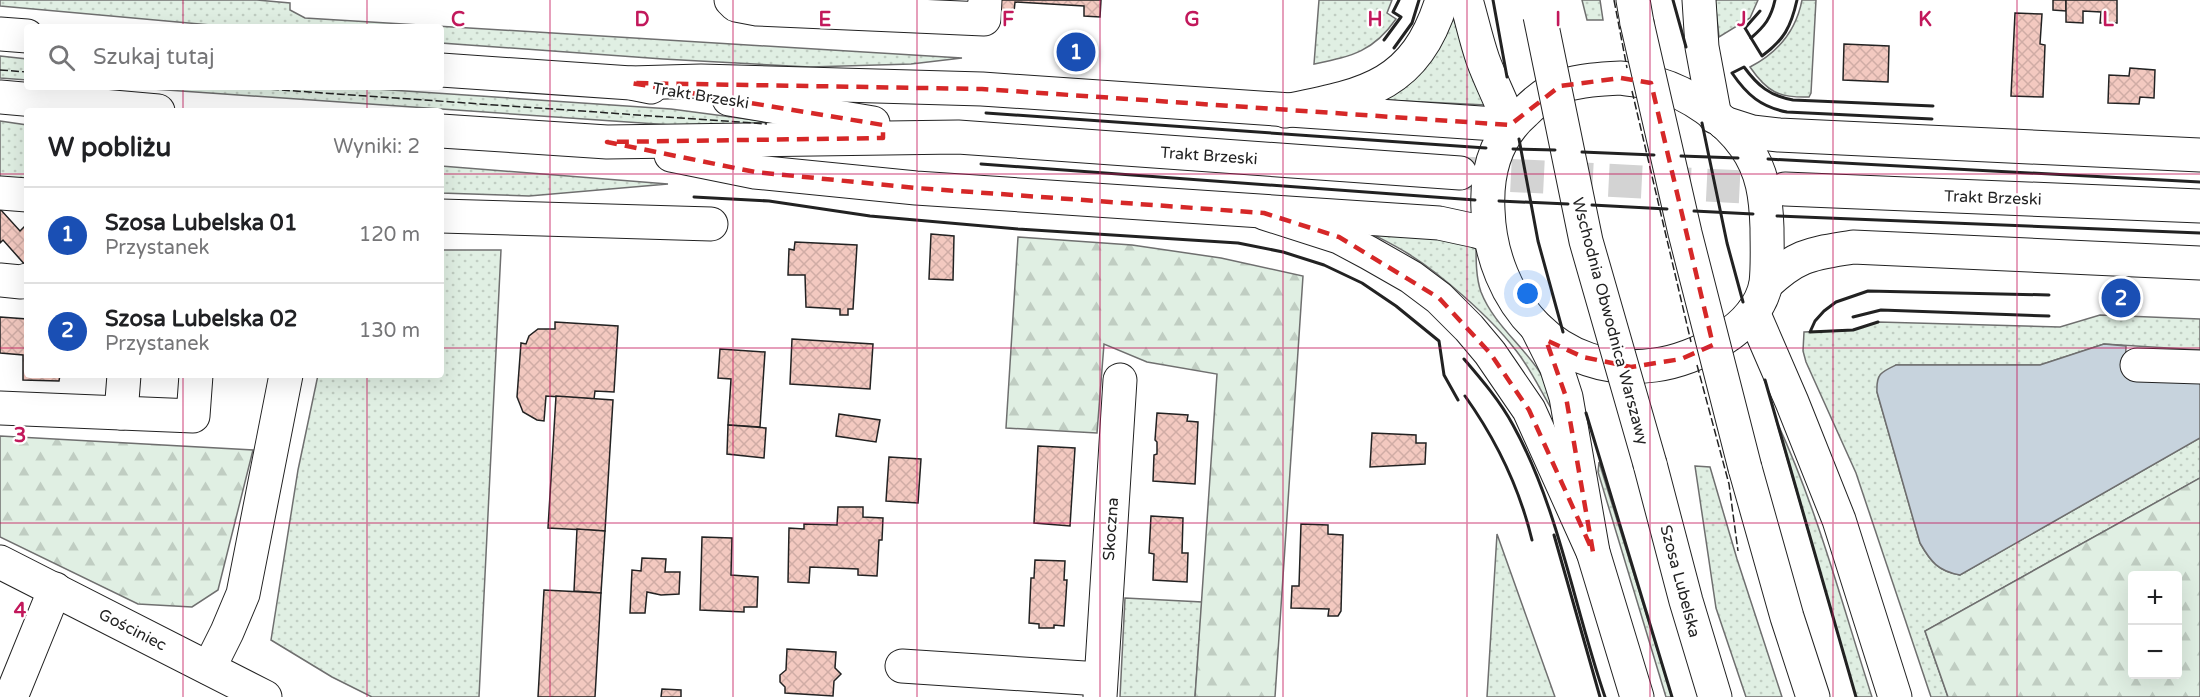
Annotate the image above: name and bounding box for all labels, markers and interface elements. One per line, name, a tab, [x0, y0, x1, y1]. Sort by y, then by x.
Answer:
text: C	[451, 8, 465, 32]
text: D	[634, 8, 650, 32]
text: E	[819, 8, 832, 32]
text: F	[1002, 8, 1014, 32]
text: G	[1184, 8, 1200, 32]
text: H	[1367, 8, 1383, 32]
text: I	[1555, 8, 1561, 32]
text: J	[1736, 8, 1747, 32]
text: K	[1918, 8, 1932, 32]
text: L	[2102, 8, 2114, 32]
search box	[24, 24, 444, 90]
pin: 1	[1056, 29, 1096, 74]
icon: search	[45, 41, 78, 74]
text: Szukaj tutaj	[93, 44, 215, 70]
street label: Trakt Brzeski	[651, 78, 751, 113]
text: W pobliżu	[48, 132, 171, 163]
text: Wyniki: 2	[333, 135, 420, 159]
street label: Trakt Brzeski	[1160, 143, 1258, 169]
street label: Trakt Brzeski	[1944, 186, 2042, 210]
street label: Wschodnia Obwodnica Warszawy	[1567, 195, 1653, 448]
text: Szosa Lubelska 01	[105, 210, 297, 236]
text: 1	[61, 223, 74, 247]
text: 120 m	[359, 223, 420, 247]
text: Przystanek	[105, 236, 209, 260]
pin: 2	[2102, 276, 2140, 320]
your location	[1513, 279, 1542, 308]
text: Szosa Lubelska 02	[105, 306, 297, 332]
text: 2	[61, 319, 74, 343]
text: 130 m	[359, 319, 420, 343]
text: Przystanek	[105, 332, 209, 356]
text: 3	[14, 424, 26, 448]
street label: Skoczna	[1099, 497, 1123, 561]
street label: Szosa Lubelska	[1655, 523, 1705, 640]
map controls	[2128, 571, 2182, 679]
button: +	[2128, 571, 2182, 625]
text: 4	[14, 599, 27, 623]
street label: Gościniec	[95, 604, 170, 655]
button: −	[2128, 625, 2182, 679]

